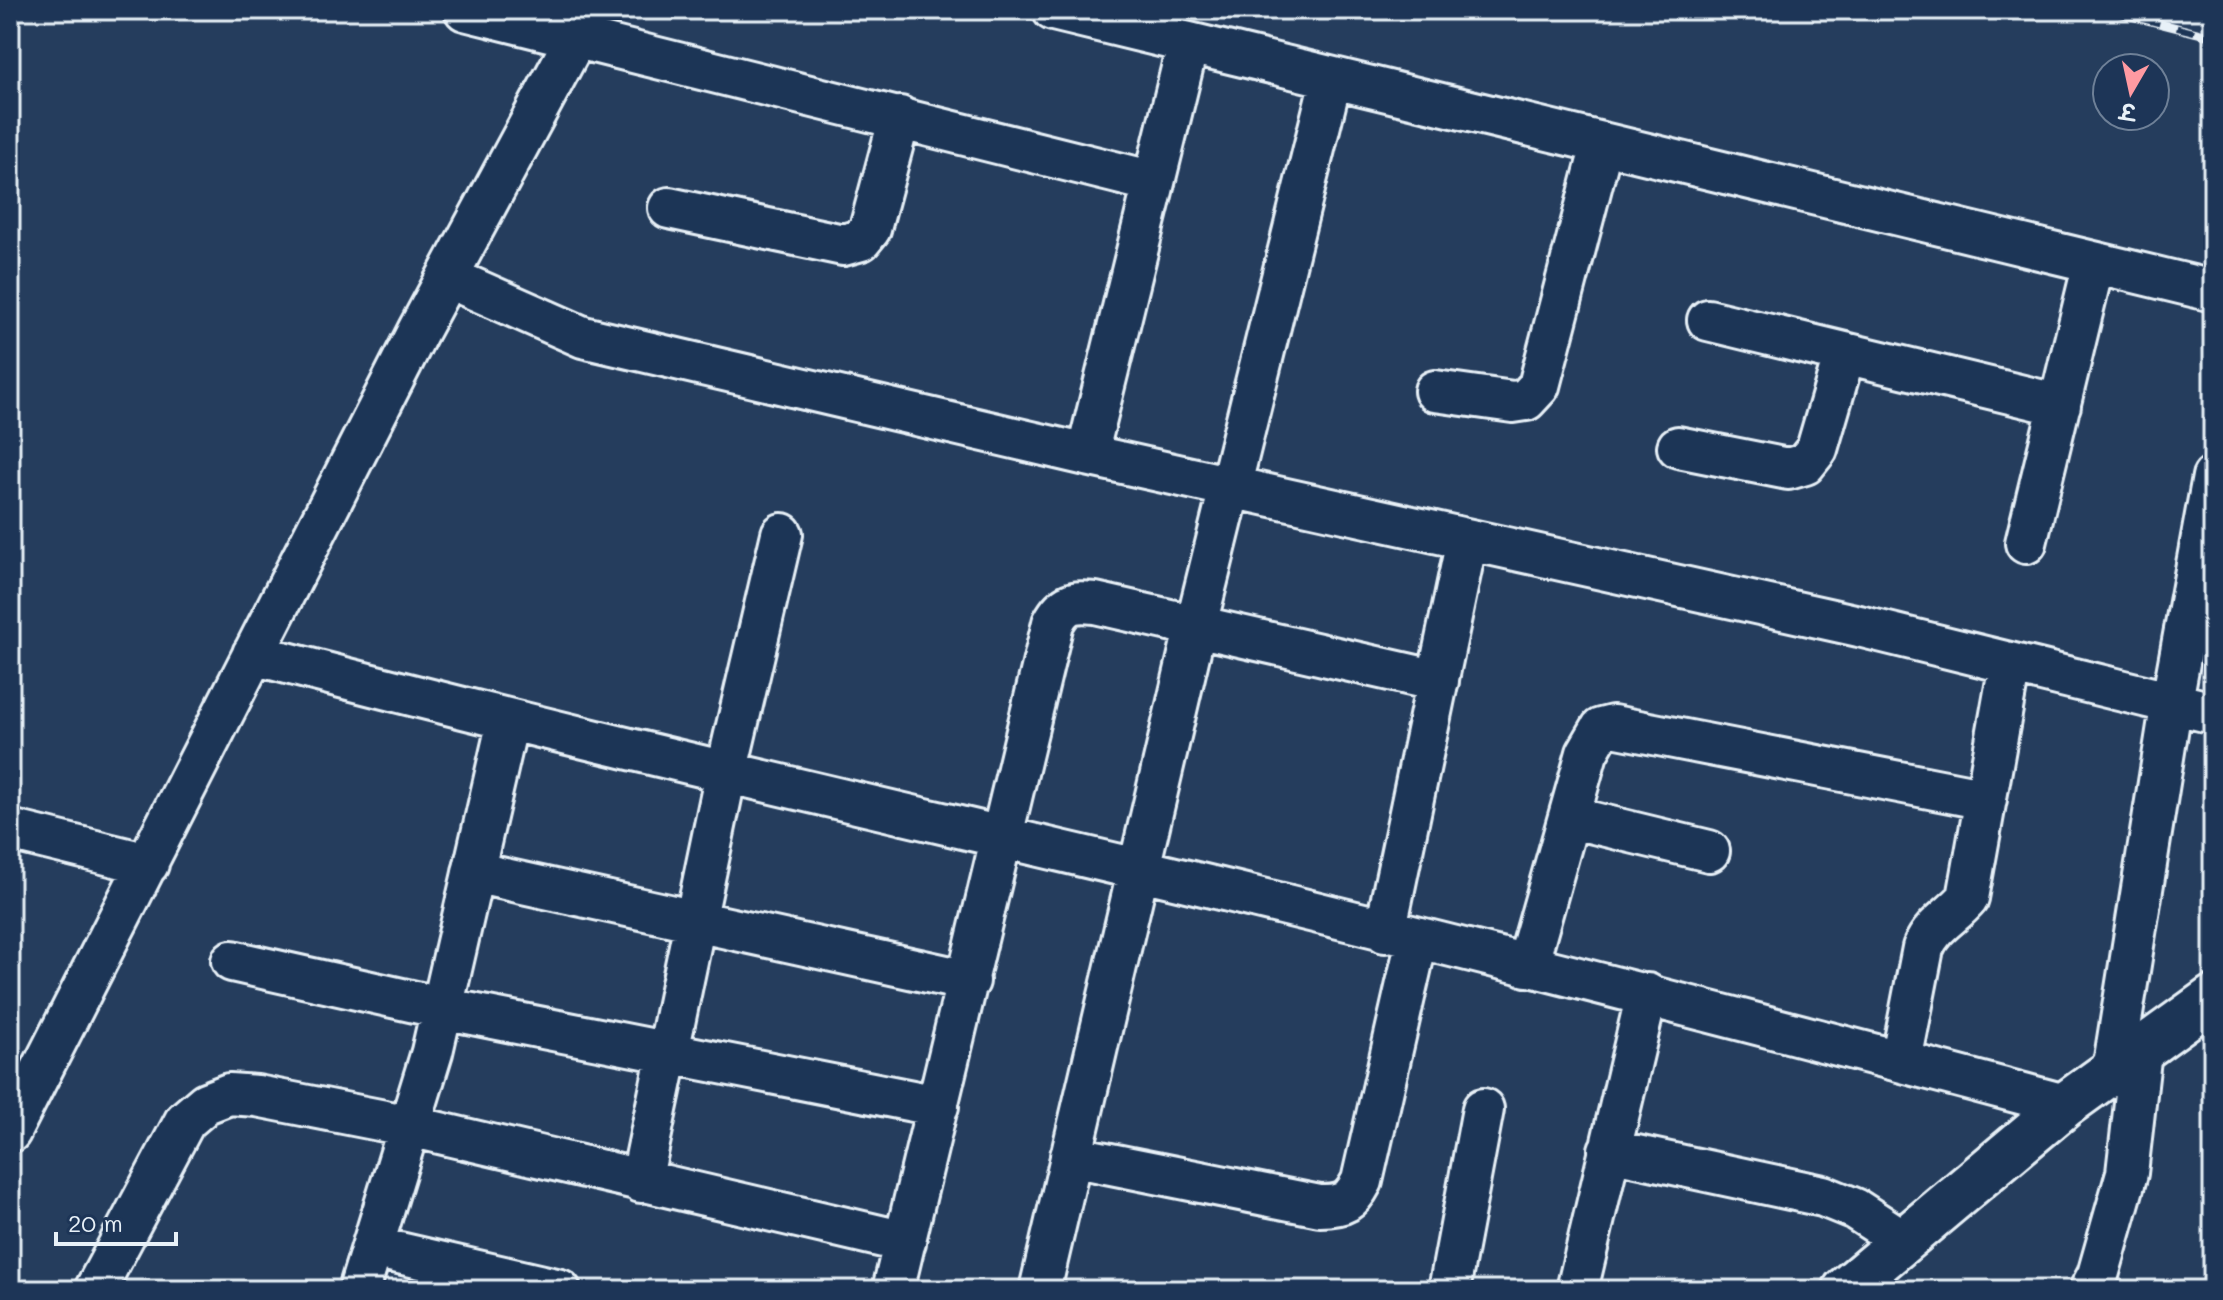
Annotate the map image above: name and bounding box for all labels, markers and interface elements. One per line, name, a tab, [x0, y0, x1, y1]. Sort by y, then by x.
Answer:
north arrow	[2091, 52, 2171, 132]
text: उ	[2116, 96, 2139, 128]
scale bar	[56, 1196, 176, 1246]
text: 20 m	[68, 1207, 123, 1238]

